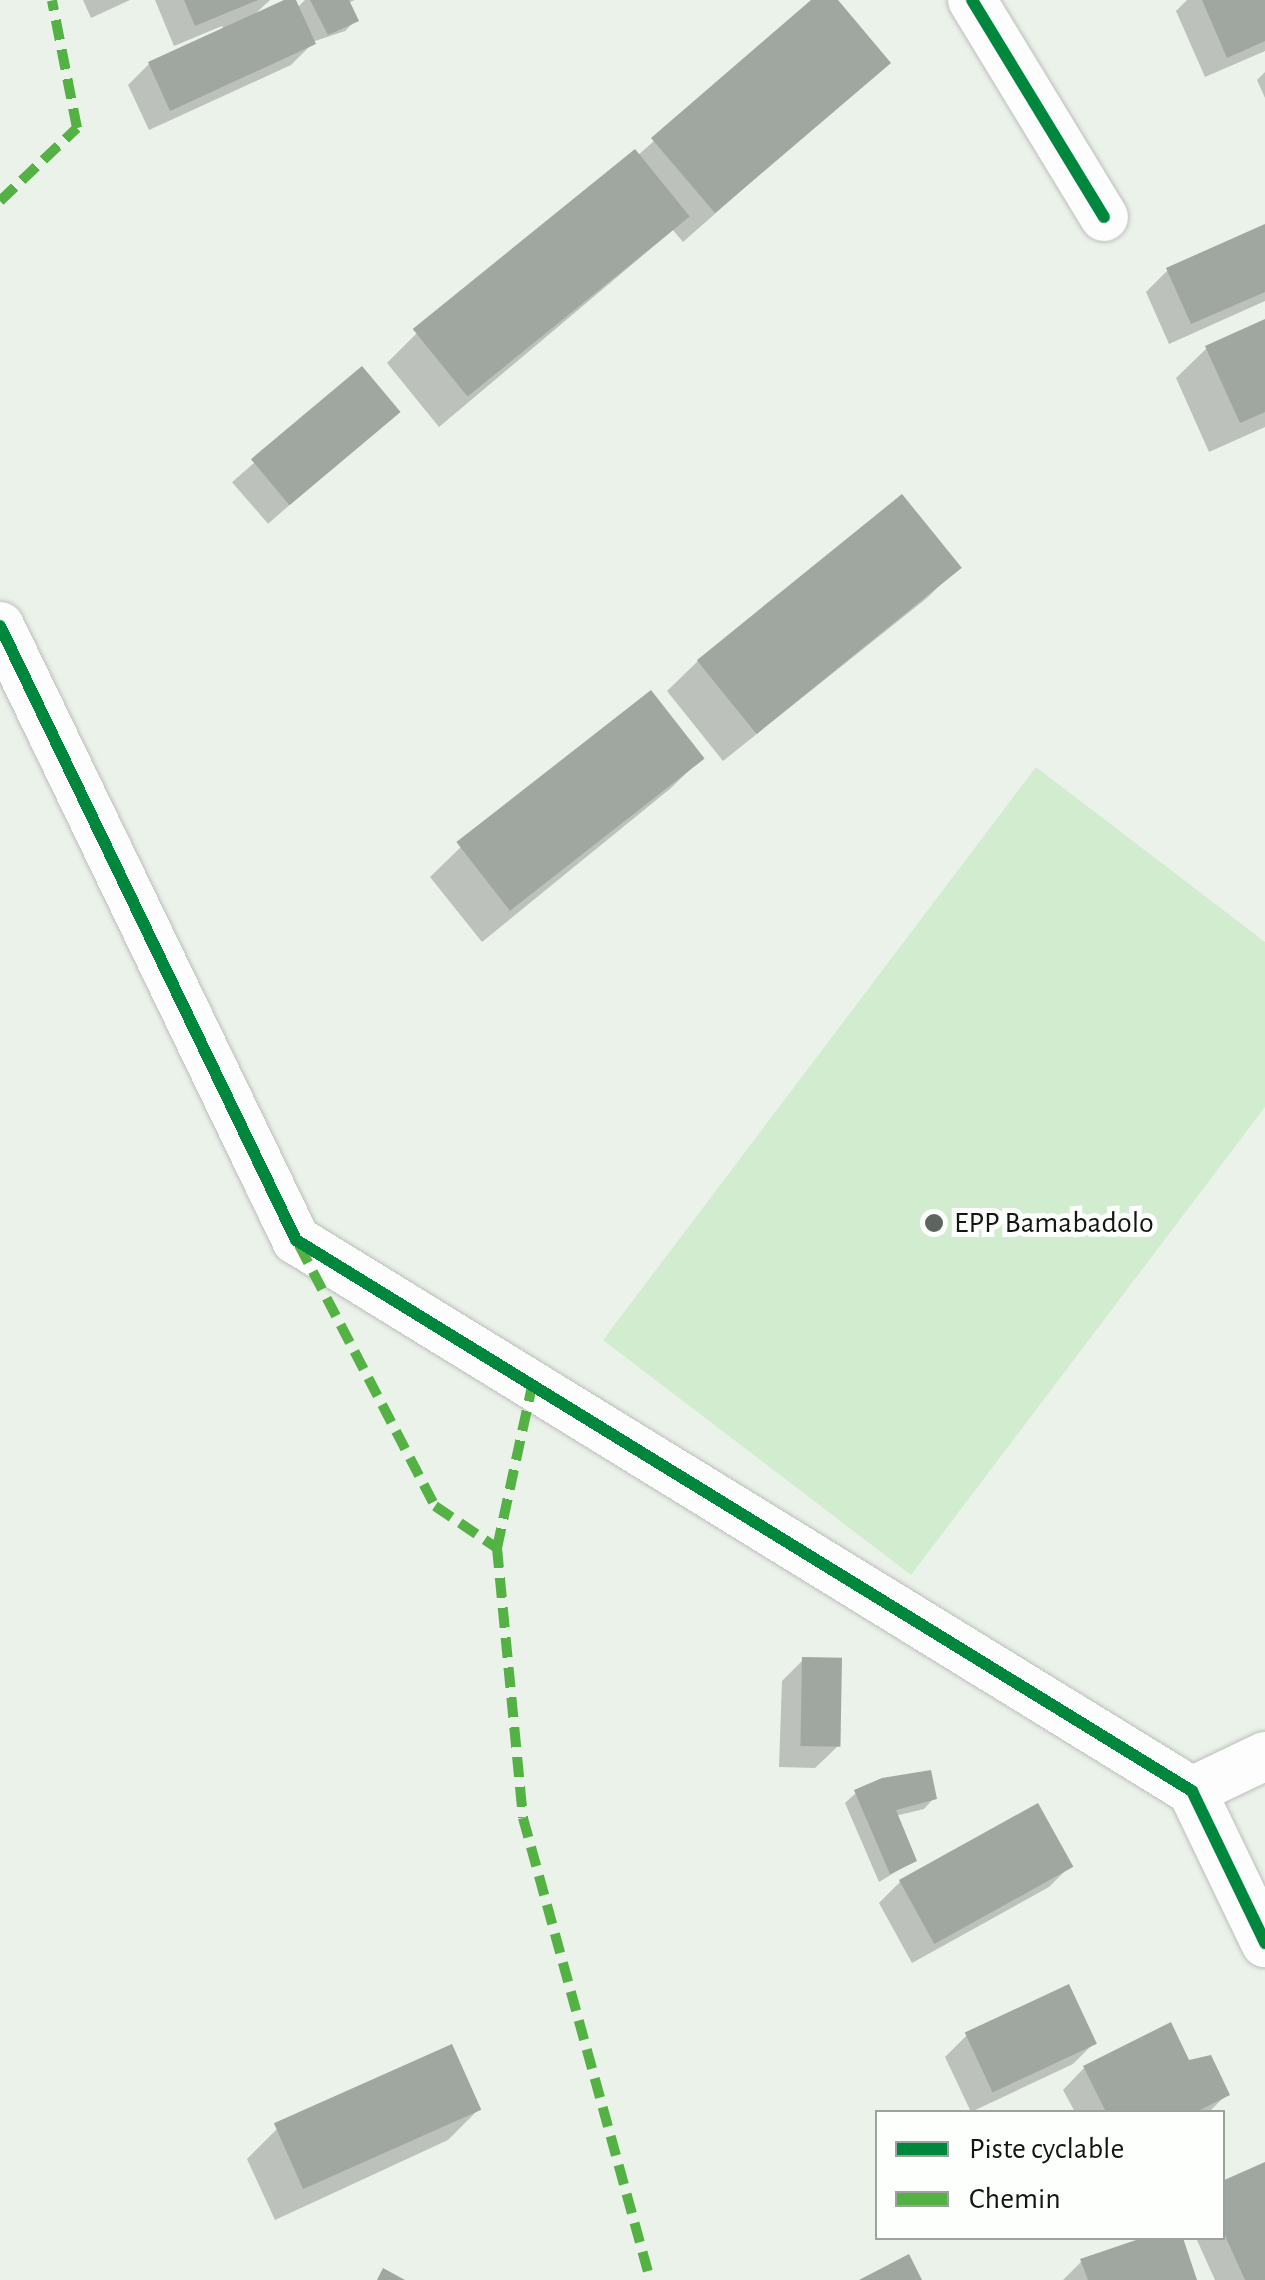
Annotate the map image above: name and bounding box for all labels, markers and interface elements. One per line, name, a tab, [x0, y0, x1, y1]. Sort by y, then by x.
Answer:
place label: EPP Bamabadolo	[954, 1205, 1154, 1241]
marker: EPP Bamabadolo	[923, 1212, 945, 1234]
legend	[875, 2110, 1225, 2240]
text: Piste cyclable	[969, 2134, 1124, 2164]
text: Chemin	[969, 2184, 1061, 2214]

